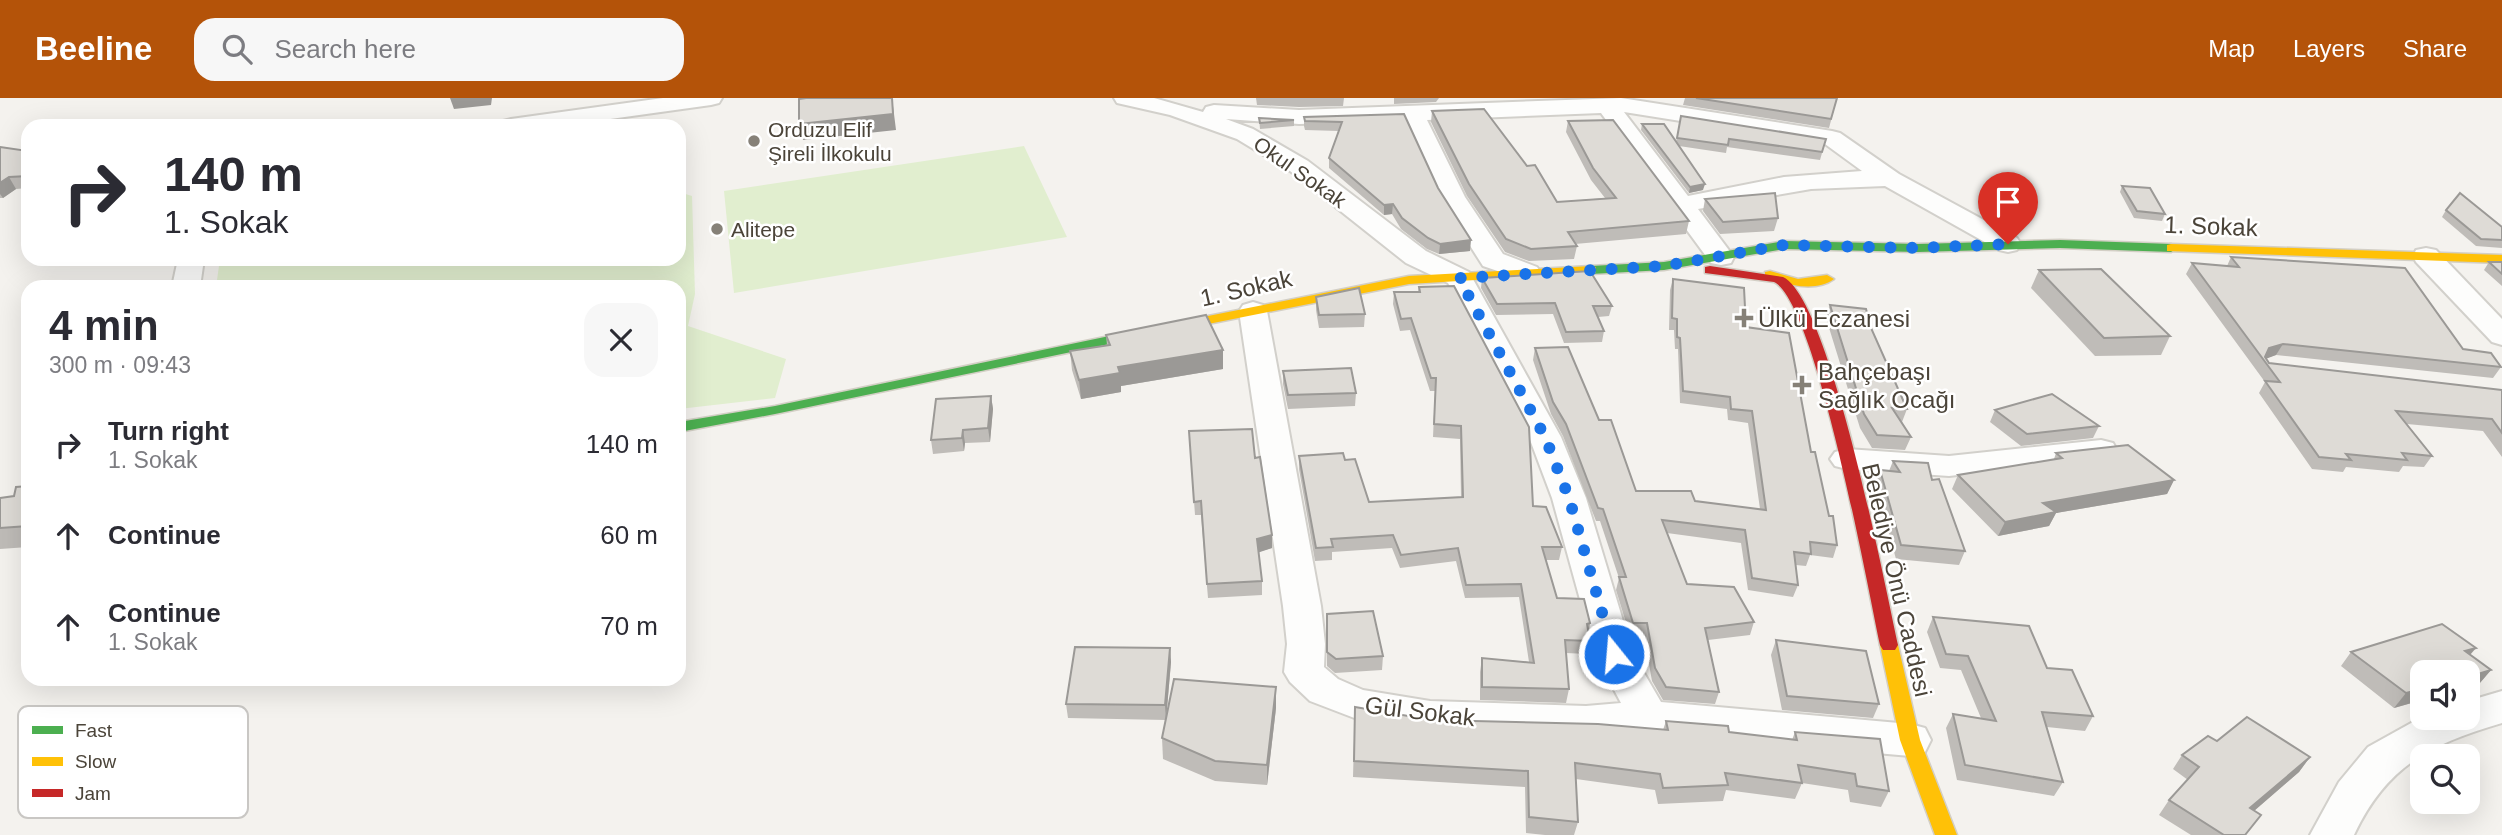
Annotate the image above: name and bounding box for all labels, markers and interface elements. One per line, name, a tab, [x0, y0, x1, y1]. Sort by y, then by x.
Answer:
search box	[194, 18, 684, 81]
text: Beeline	[35, 30, 152, 67]
icon: search	[218, 30, 256, 68]
text: Search here	[274, 34, 416, 64]
text: Map	[2208, 35, 2255, 62]
text: Layers	[2293, 35, 2365, 62]
text: Share	[2403, 35, 2467, 62]
place label: Orduzu Elif Şireli İlkokulu	[768, 118, 892, 165]
street label: Okul Sokak	[1249, 132, 1351, 212]
marker: Orduzu Elif Şireli İlkokulu	[746, 133, 762, 149]
icon: right	[49, 147, 140, 238]
text: 140 m	[164, 147, 303, 201]
pin	[1978, 172, 2038, 244]
icon: arrive	[1989, 183, 2027, 221]
text: 1. Sokak	[164, 204, 289, 240]
street label: 1. Sokak	[2164, 211, 2259, 241]
place label: Alitepe	[731, 218, 795, 241]
marker: Alitepe	[709, 221, 725, 237]
street label: 1. Sokak	[1197, 264, 1296, 312]
text: 4 min	[49, 302, 159, 349]
button: close	[584, 303, 658, 377]
place label: Ülkü Eczanesi	[1758, 305, 1910, 332]
marker: Ülkü Eczanesi	[1736, 310, 1752, 326]
text: 300 m · 09:43	[49, 352, 191, 378]
place label: Bahçebaşı Sağlık Ocağı	[1818, 358, 1955, 413]
marker: Bahçebaşı Sağlık Ocağı	[1792, 375, 1812, 395]
text: Turn right	[108, 416, 229, 446]
icon: right	[49, 426, 87, 464]
text: 140 m	[586, 429, 658, 459]
text: 1. Sokak	[108, 447, 198, 473]
street label: Belediye Önü Caddesi	[1857, 461, 1937, 699]
icon: ahead	[49, 517, 87, 555]
text: Continue	[108, 520, 221, 550]
text: 60 m	[600, 520, 658, 550]
text: Continue	[108, 598, 221, 628]
icon: ahead	[49, 608, 87, 646]
text: 70 m	[600, 611, 658, 641]
position arrow	[1577, 617, 1651, 691]
text: 1. Sokak	[108, 629, 198, 655]
map controls	[2410, 660, 2480, 814]
button: sound	[2410, 660, 2480, 730]
street label: Gül Sokak	[1363, 691, 1478, 731]
legend	[18, 706, 248, 818]
text: Fast	[75, 720, 113, 741]
button: search	[2410, 744, 2480, 814]
text: Slow	[75, 751, 116, 772]
text: Jam	[75, 783, 111, 804]

